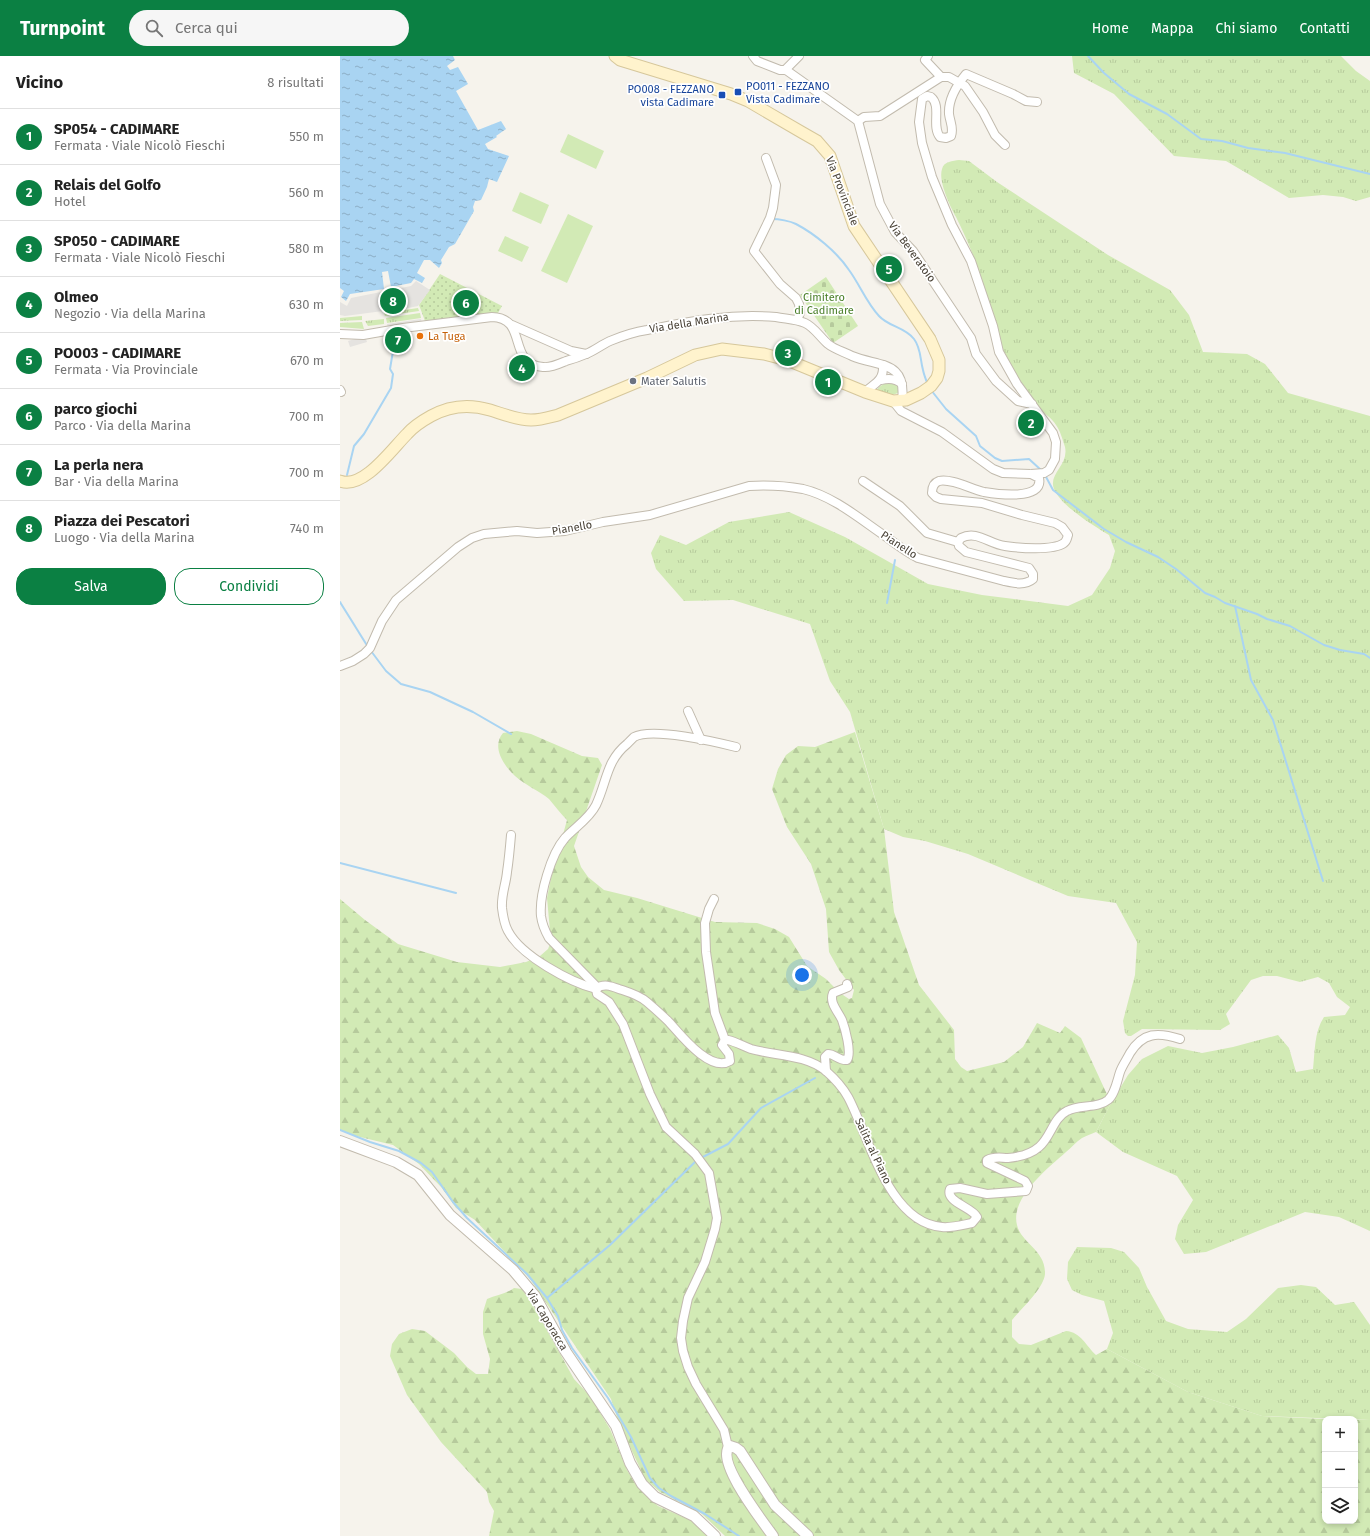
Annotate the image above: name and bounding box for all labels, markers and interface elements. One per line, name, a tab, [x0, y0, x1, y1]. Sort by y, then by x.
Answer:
search box	[129, 10, 409, 46]
text: Turnpoint	[20, 17, 105, 40]
icon: search	[143, 17, 165, 39]
text: Cerca qui	[175, 19, 238, 37]
text: Home	[1092, 20, 1129, 37]
text: Mappa	[1151, 20, 1194, 37]
text: Chi siamo	[1216, 20, 1277, 37]
text: Contatti	[1299, 20, 1350, 37]
text: Vicino	[16, 72, 63, 93]
text: 8 risultati	[267, 75, 324, 90]
place label: PO011 - FEZZANO Vista Cadimare	[746, 80, 830, 106]
place label: PO008 - FEZZANO vista Cadimare	[627, 83, 714, 109]
marker: PO011 - FEZZANO Vista Cadimare	[733, 87, 743, 97]
marker: PO008 - FEZZANO vista Cadimare	[717, 90, 727, 100]
text: SP054 - CADIMARE	[54, 120, 180, 138]
text: 1	[26, 129, 32, 144]
text: 550 m	[289, 129, 324, 144]
text: Fermata · Viale Nicolò Fieschi	[54, 138, 225, 153]
street label: Via Provinciale	[823, 155, 861, 227]
text: Relais del Golfo	[54, 176, 161, 194]
text: 2	[26, 185, 32, 200]
text: 560 m	[289, 185, 324, 200]
text: Hotel	[54, 194, 86, 209]
street label: Via Beveratoio	[886, 219, 938, 285]
text: SP050 - CADIMARE	[54, 232, 180, 250]
text: 3	[26, 241, 32, 256]
text: 580 m	[288, 241, 324, 256]
text: Fermata · Viale Nicolò Fieschi	[54, 250, 225, 265]
pin: 5	[876, 254, 902, 284]
pin: 8	[380, 286, 406, 316]
text: Olmeo	[54, 288, 99, 306]
pin: 6	[453, 288, 479, 318]
park label: Cimitero di Cadimare	[794, 291, 854, 317]
text: 4	[25, 297, 33, 312]
text: 630 m	[289, 297, 324, 312]
text: Negozio · Via della Marina	[54, 306, 206, 321]
street label: Via della Marina	[648, 310, 730, 336]
pin: 7	[385, 325, 411, 355]
place label: La Tuga	[428, 330, 465, 343]
marker: La Tuga	[415, 331, 425, 341]
pin: 3	[775, 338, 801, 368]
text: PO003 - CADIMARE	[54, 344, 181, 362]
text: 5	[26, 353, 32, 368]
text: 670 m	[290, 353, 324, 368]
pin: 4	[509, 353, 535, 383]
text: Fermata · Via Provinciale	[54, 362, 198, 377]
pin: 1	[815, 367, 841, 397]
place label: Mater Salutis	[641, 375, 706, 388]
marker: Mater Salutis	[628, 376, 638, 386]
text: parco giochi	[54, 400, 137, 418]
pin: 2	[1018, 408, 1044, 438]
text: 6	[25, 409, 33, 424]
text: 700 m	[289, 409, 324, 424]
text: Parco · Via della Marina	[54, 418, 191, 433]
text: La perla nera	[54, 456, 143, 474]
text: 7	[26, 465, 32, 480]
text: 700 m	[289, 465, 324, 480]
text: Bar · Via della Marina	[54, 474, 179, 489]
text: Piazza dei Pescatori	[54, 512, 190, 530]
street label: Pianello	[551, 518, 593, 538]
text: 8	[25, 521, 33, 536]
text: 740 m	[290, 521, 324, 536]
street label: Pianello	[878, 528, 920, 562]
text: Luogo · Via della Marina	[54, 530, 195, 545]
button: Salva	[16, 568, 166, 605]
button: Condividi	[174, 568, 324, 605]
your location	[792, 965, 812, 985]
street label: Salita al Piano	[852, 1116, 894, 1186]
street label: Via Caporacca	[524, 1287, 570, 1353]
map controls	[1322, 1416, 1358, 1524]
button: +	[1322, 1416, 1358, 1452]
button: −	[1322, 1452, 1358, 1488]
button: layers	[1322, 1488, 1358, 1524]

